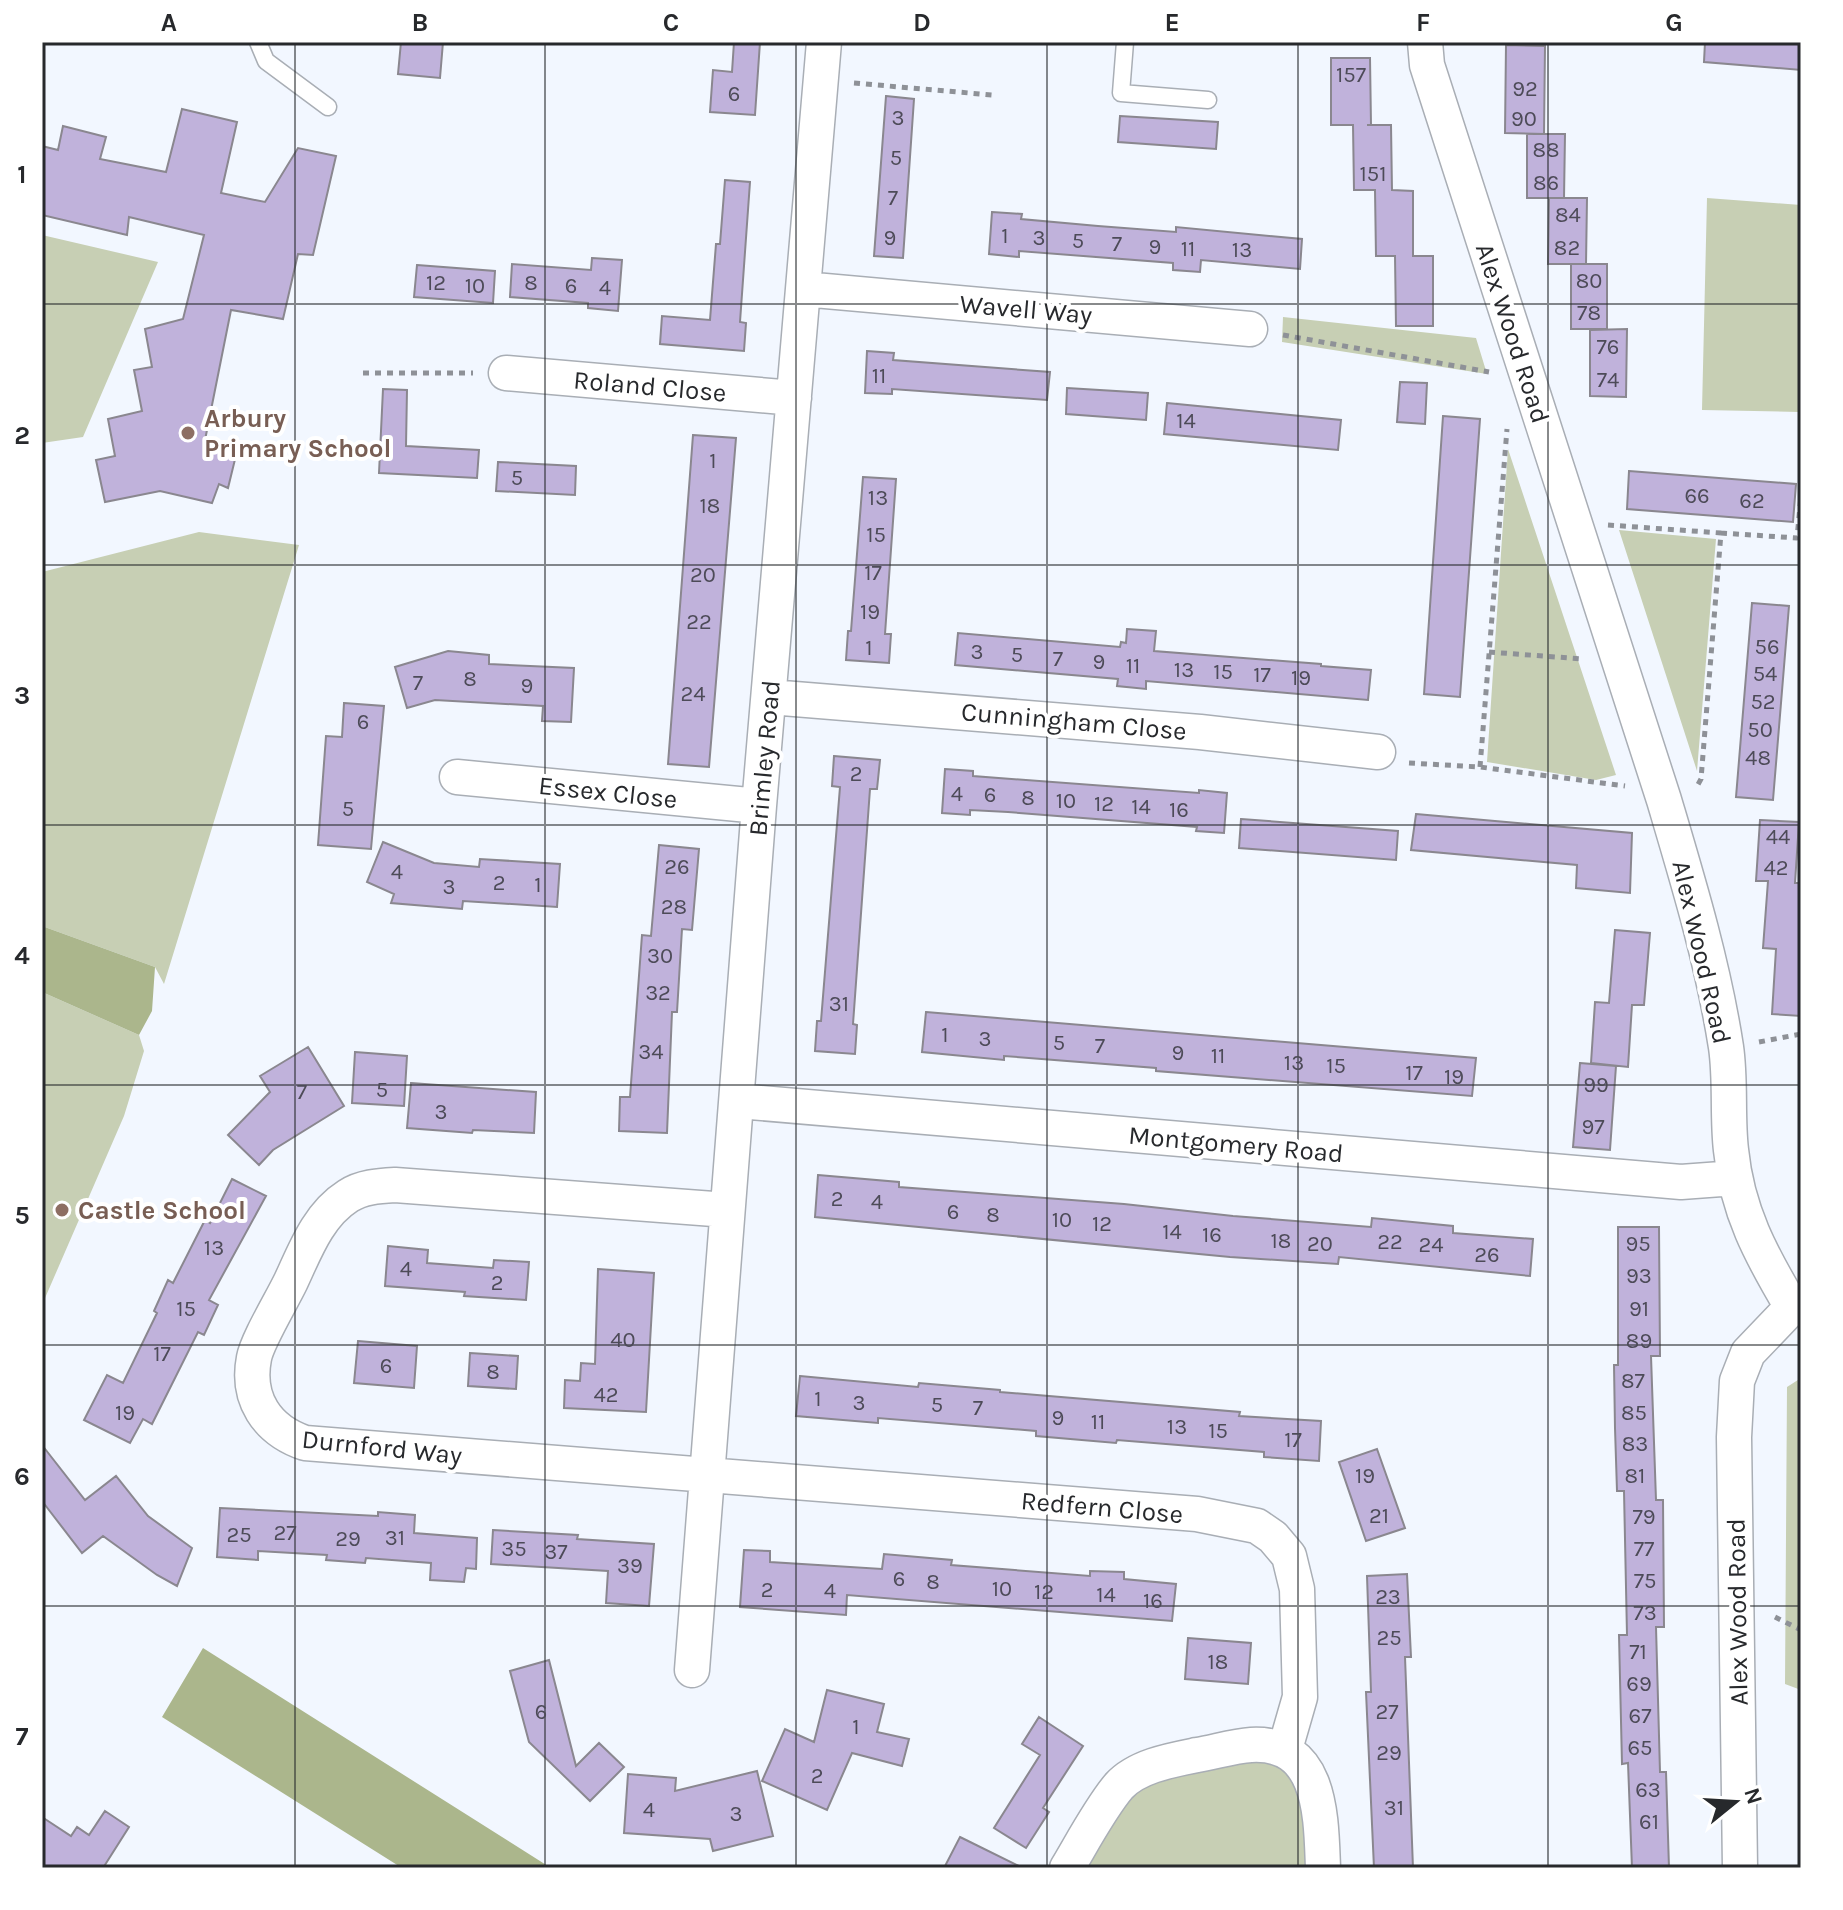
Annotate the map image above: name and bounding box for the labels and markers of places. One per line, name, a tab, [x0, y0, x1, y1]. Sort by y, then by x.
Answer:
place label: Arbury Primary School	[204, 403, 391, 464]
marker: Arbury Primary School	[179, 424, 197, 442]
place label: Castle School	[78, 1195, 246, 1226]
marker: Castle School	[53, 1201, 71, 1219]

